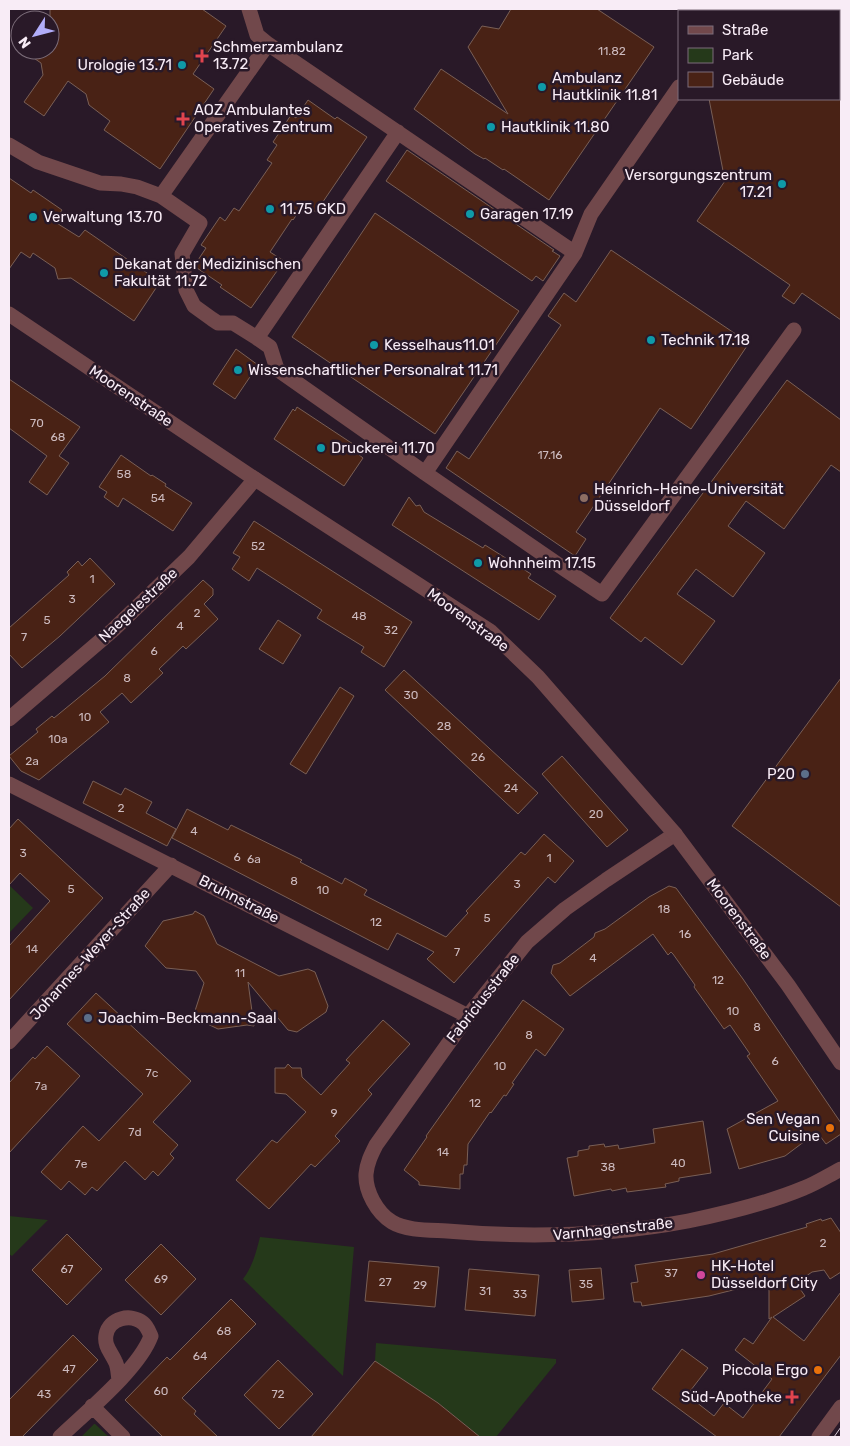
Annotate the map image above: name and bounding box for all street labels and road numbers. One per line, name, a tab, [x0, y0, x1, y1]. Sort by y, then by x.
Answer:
street label: Moorenstraße	[86, 361, 176, 431]
street label: Naegelestraße	[95, 564, 181, 646]
street label: Moorenstraße	[424, 584, 512, 656]
street label: Bruhnstraße	[196, 871, 282, 927]
street label: Moorenstraße	[703, 875, 775, 963]
street label: Johannes-Weyer-Straße	[26, 884, 154, 1024]
street label: Fabriciusstraße	[443, 950, 523, 1046]
street label: Varnhagenstraße	[552, 1214, 674, 1244]

